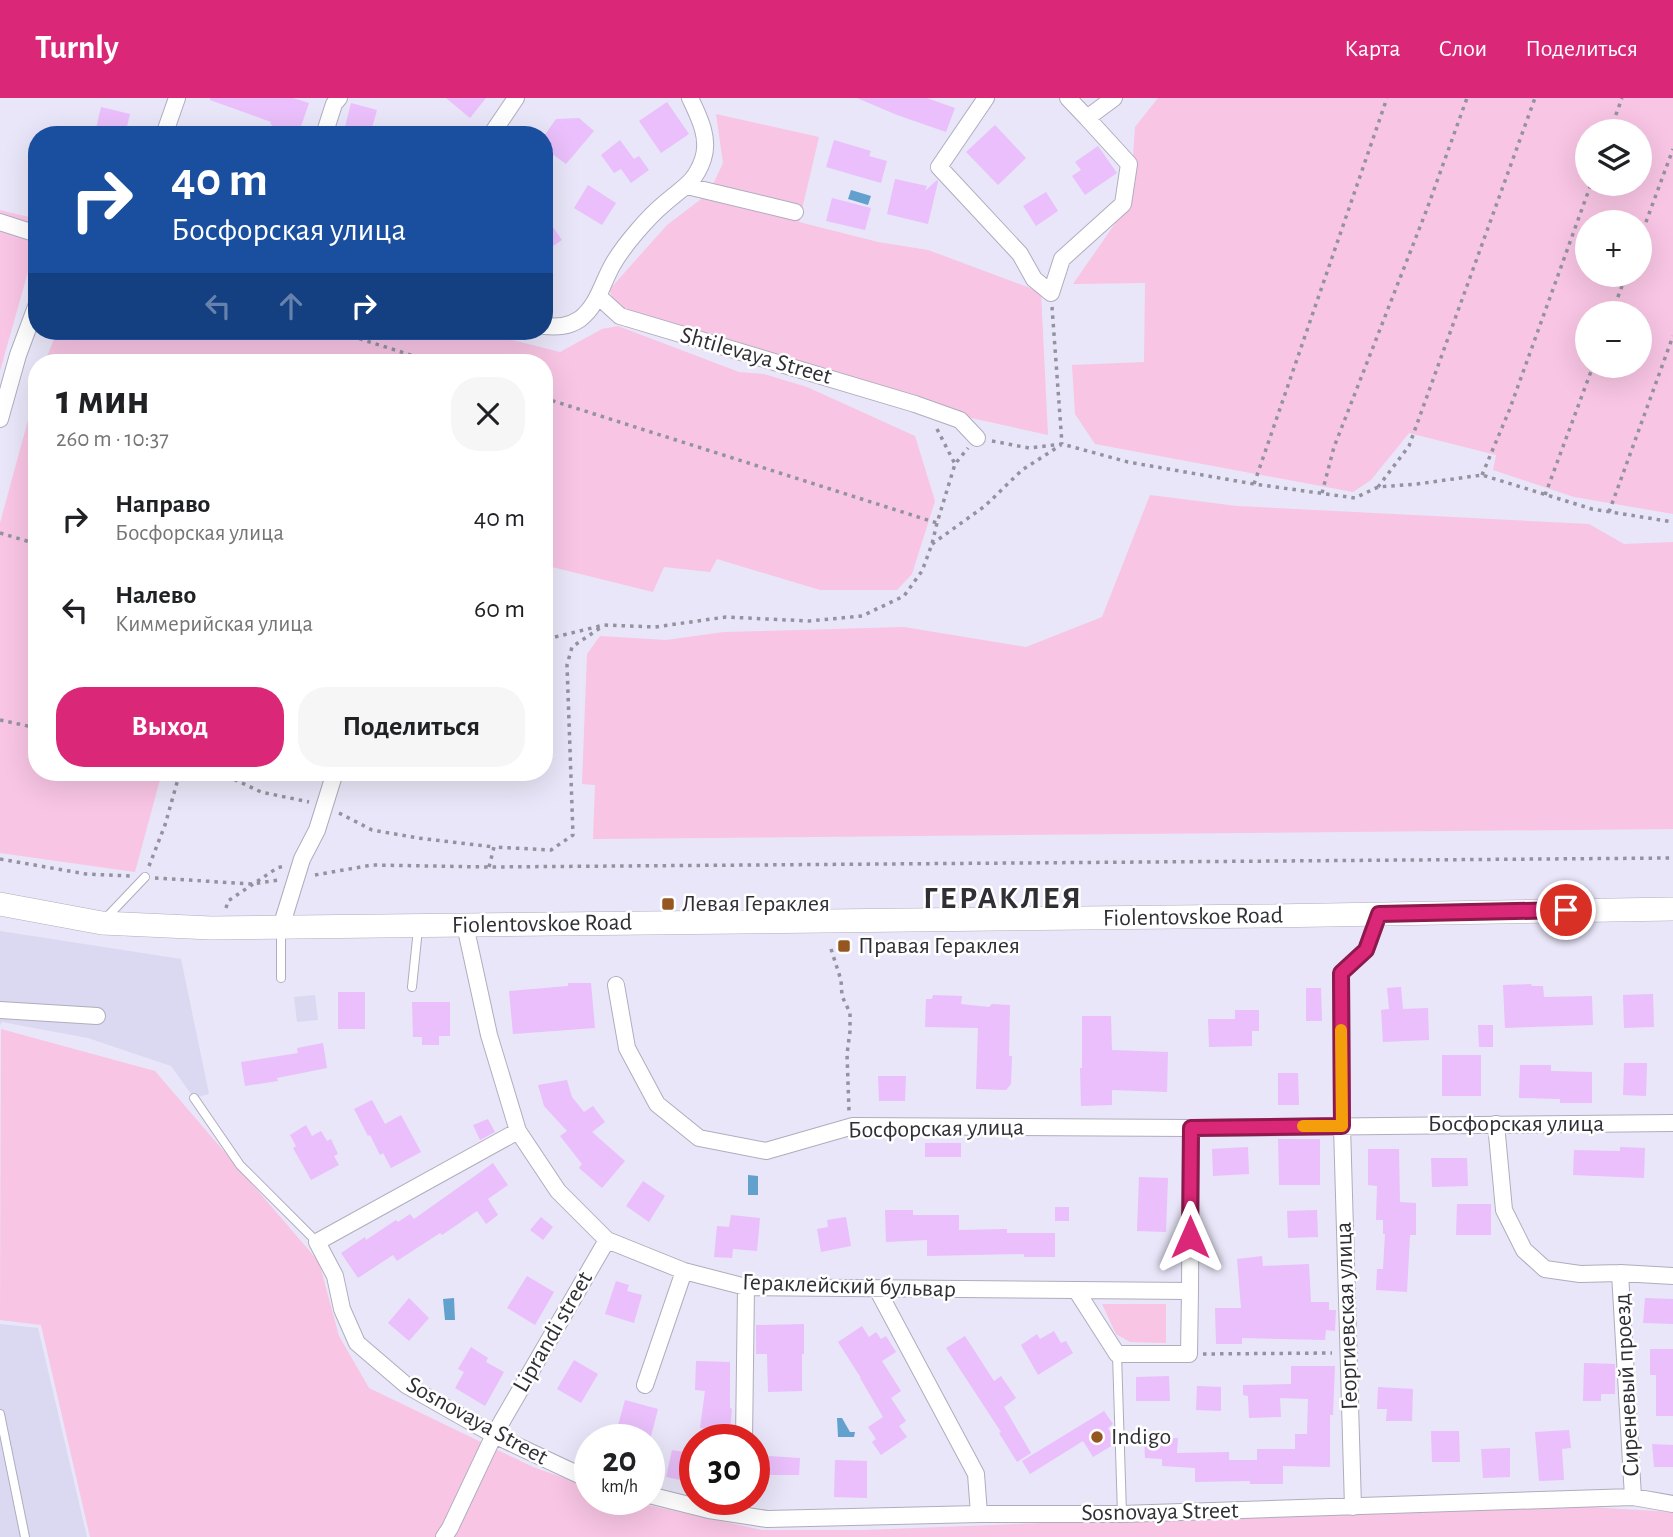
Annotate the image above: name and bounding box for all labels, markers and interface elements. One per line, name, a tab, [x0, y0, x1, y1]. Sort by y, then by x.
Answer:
text: Turnly	[35, 32, 119, 65]
text: Карта	[1344, 37, 1400, 61]
text: Слои	[1438, 37, 1487, 61]
text: Поделиться	[1525, 37, 1638, 61]
map controls	[1575, 119, 1652, 378]
button: layers	[1575, 119, 1652, 196]
icon: right	[56, 154, 147, 245]
text: 40 m	[171, 156, 268, 205]
button: +	[1575, 210, 1652, 287]
text: Босфорская улица	[171, 214, 406, 246]
icon: left	[199, 287, 237, 325]
icon: ahead	[272, 287, 310, 325]
icon: right	[345, 287, 383, 325]
button: −	[1575, 301, 1652, 378]
street label: Shtilevaya Street	[678, 323, 835, 389]
button: close	[451, 377, 525, 451]
text: 1 мин	[56, 379, 150, 421]
text: 260 m · 10:37	[56, 428, 169, 451]
text: Направо	[115, 491, 210, 517]
icon: right	[56, 500, 94, 538]
text: 40 m	[474, 505, 525, 531]
text: Босфорская улица	[115, 522, 284, 545]
text: Налево	[115, 582, 196, 608]
icon: left	[56, 591, 94, 629]
text: 60 m	[474, 596, 525, 622]
text: Киммерийская улица	[115, 613, 313, 636]
button: Выход	[56, 687, 284, 767]
button: Поделиться	[298, 687, 525, 767]
pin	[1536, 880, 1596, 940]
district label: ГЕРАКЛЕЯ	[923, 882, 1083, 914]
icon: arrive	[1547, 891, 1585, 929]
place label: Левая Гераклея	[682, 892, 830, 916]
marker: Левая Гераклея	[660, 896, 676, 912]
street label: Fiolentovskoe Road	[1103, 903, 1283, 931]
street label: Fiolentovskoe Road	[452, 910, 632, 938]
place label: Правая Гераклея	[858, 934, 1020, 958]
marker: Правая Гераклея	[836, 938, 852, 954]
street label: Босфорская улица	[1428, 1112, 1604, 1136]
street label: Босфорская улица	[848, 1115, 1024, 1143]
position arrow	[1153, 1200, 1227, 1274]
street label: Георгиевская улица	[1332, 1221, 1362, 1411]
street label: Liprandi street	[509, 1267, 597, 1396]
street label: Гераклейский бульвар	[742, 1270, 956, 1302]
street label: Сиреневый проезд	[1610, 1293, 1644, 1477]
street label: Sosnovaya Street	[402, 1372, 552, 1470]
speed limit sign: 30	[679, 1424, 770, 1515]
place label: Indigo	[1111, 1425, 1171, 1449]
marker: Indigo	[1089, 1429, 1105, 1445]
text: 20	[602, 1443, 637, 1478]
text: km/h	[601, 1478, 638, 1496]
street label: Sosnovaya Street	[1081, 1499, 1239, 1525]

